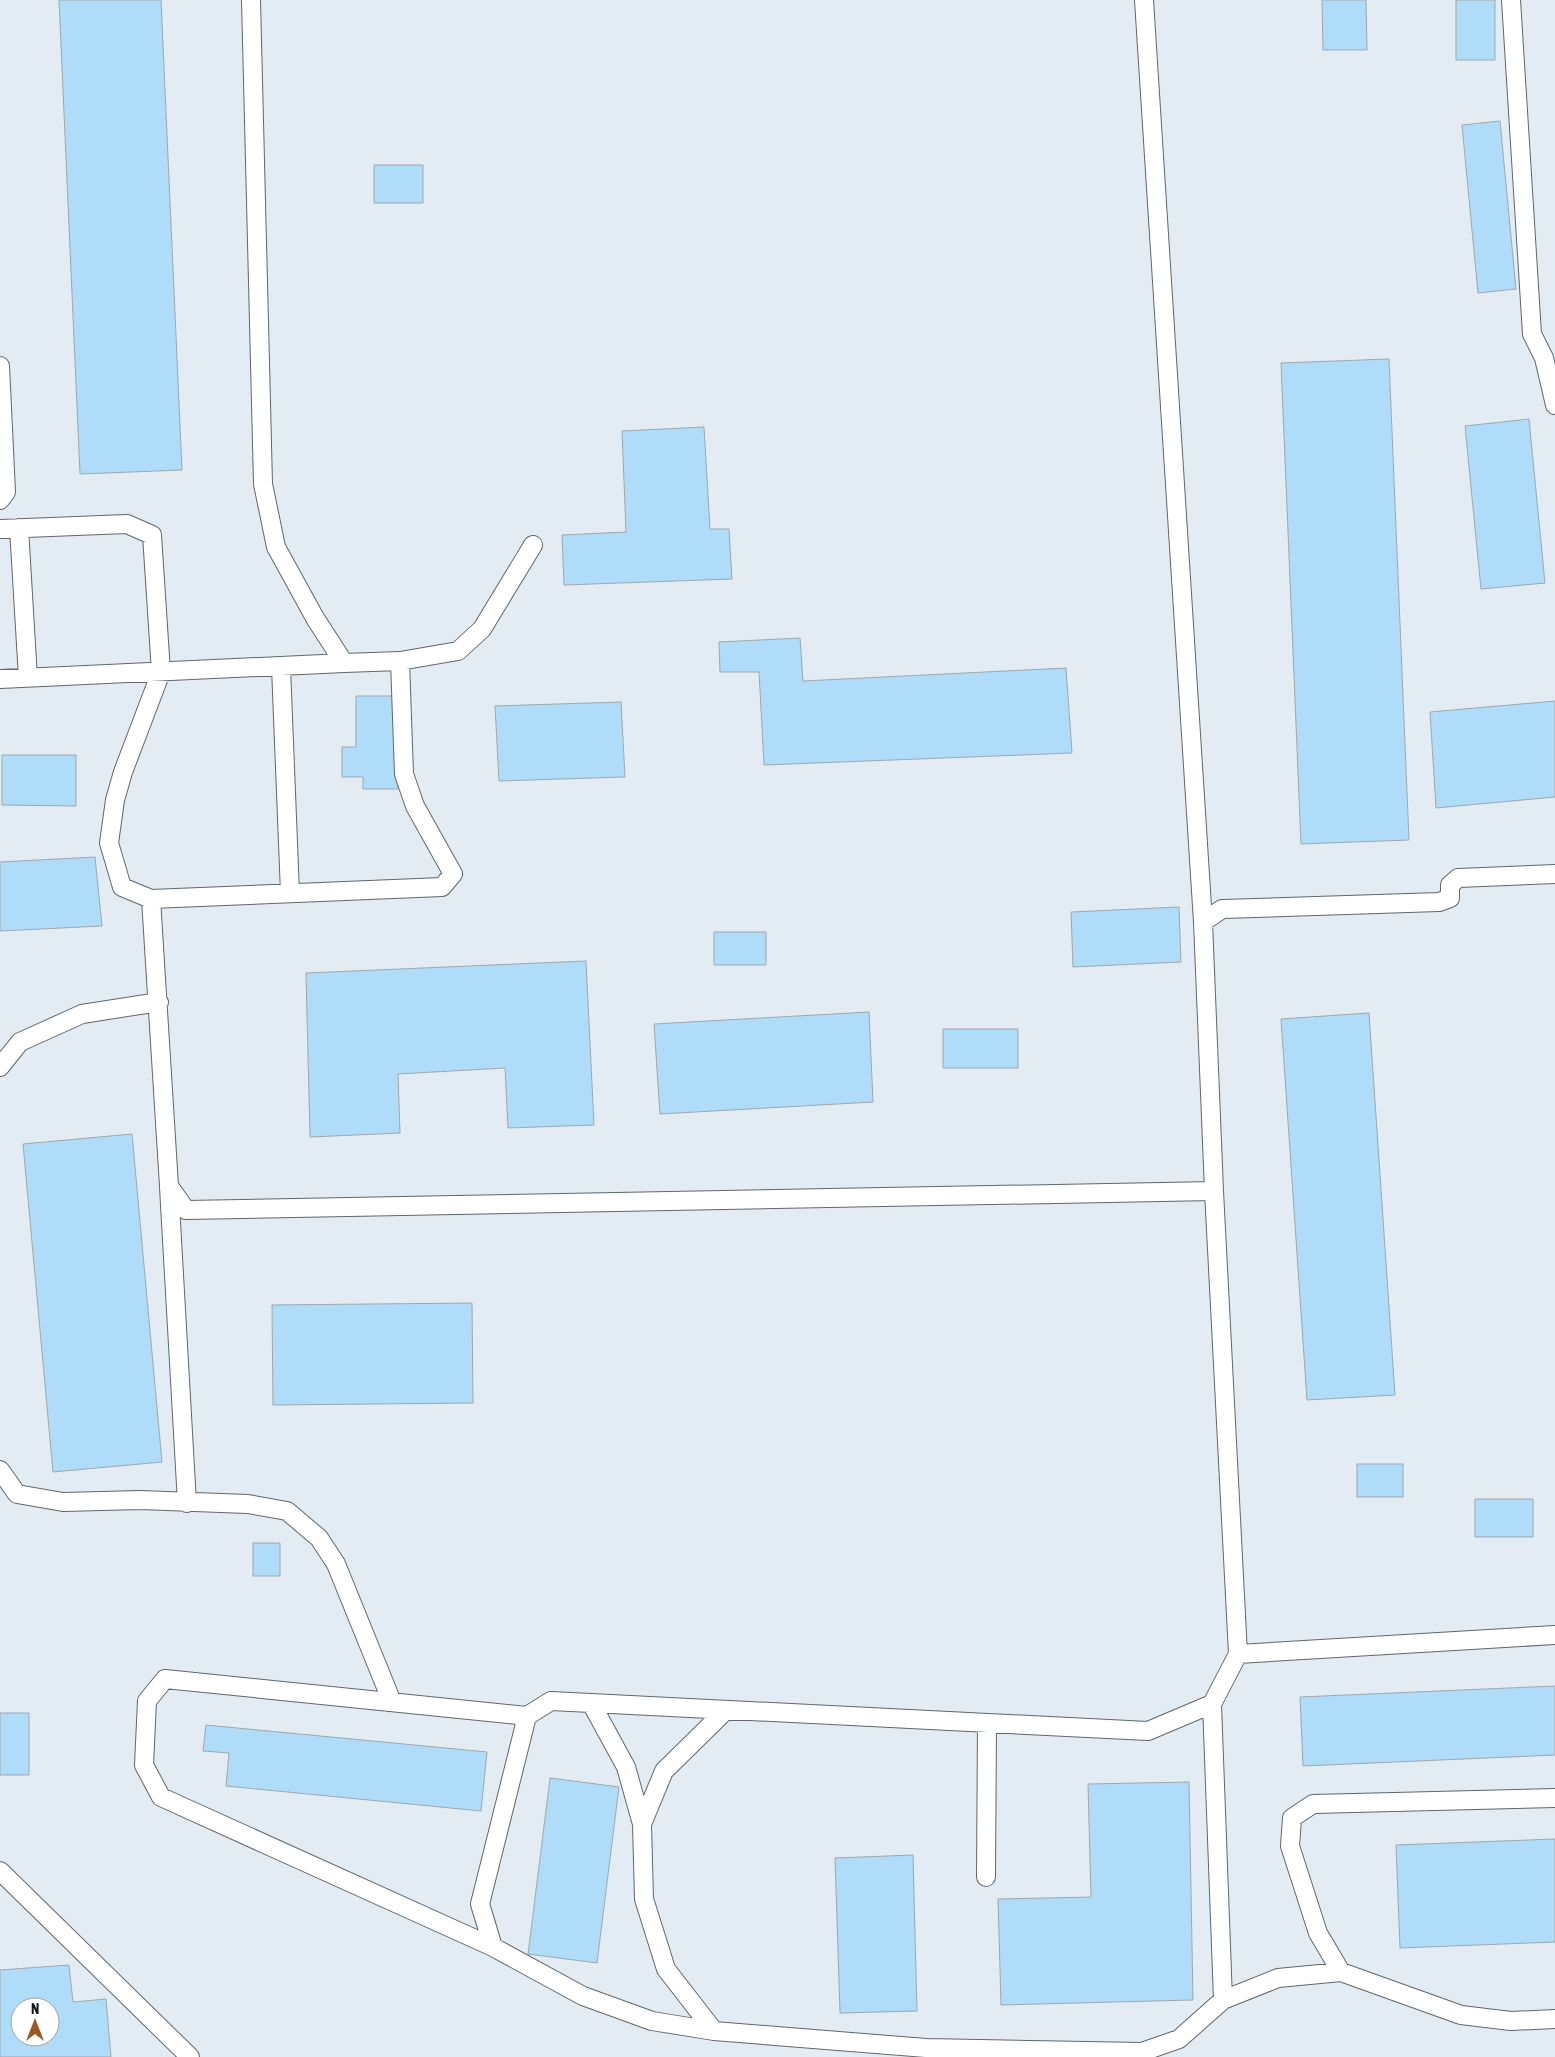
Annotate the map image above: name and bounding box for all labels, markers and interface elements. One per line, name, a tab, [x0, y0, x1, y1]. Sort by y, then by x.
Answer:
north arrow	[10, 1997, 60, 2047]
text: N	[31, 2001, 39, 2017]

